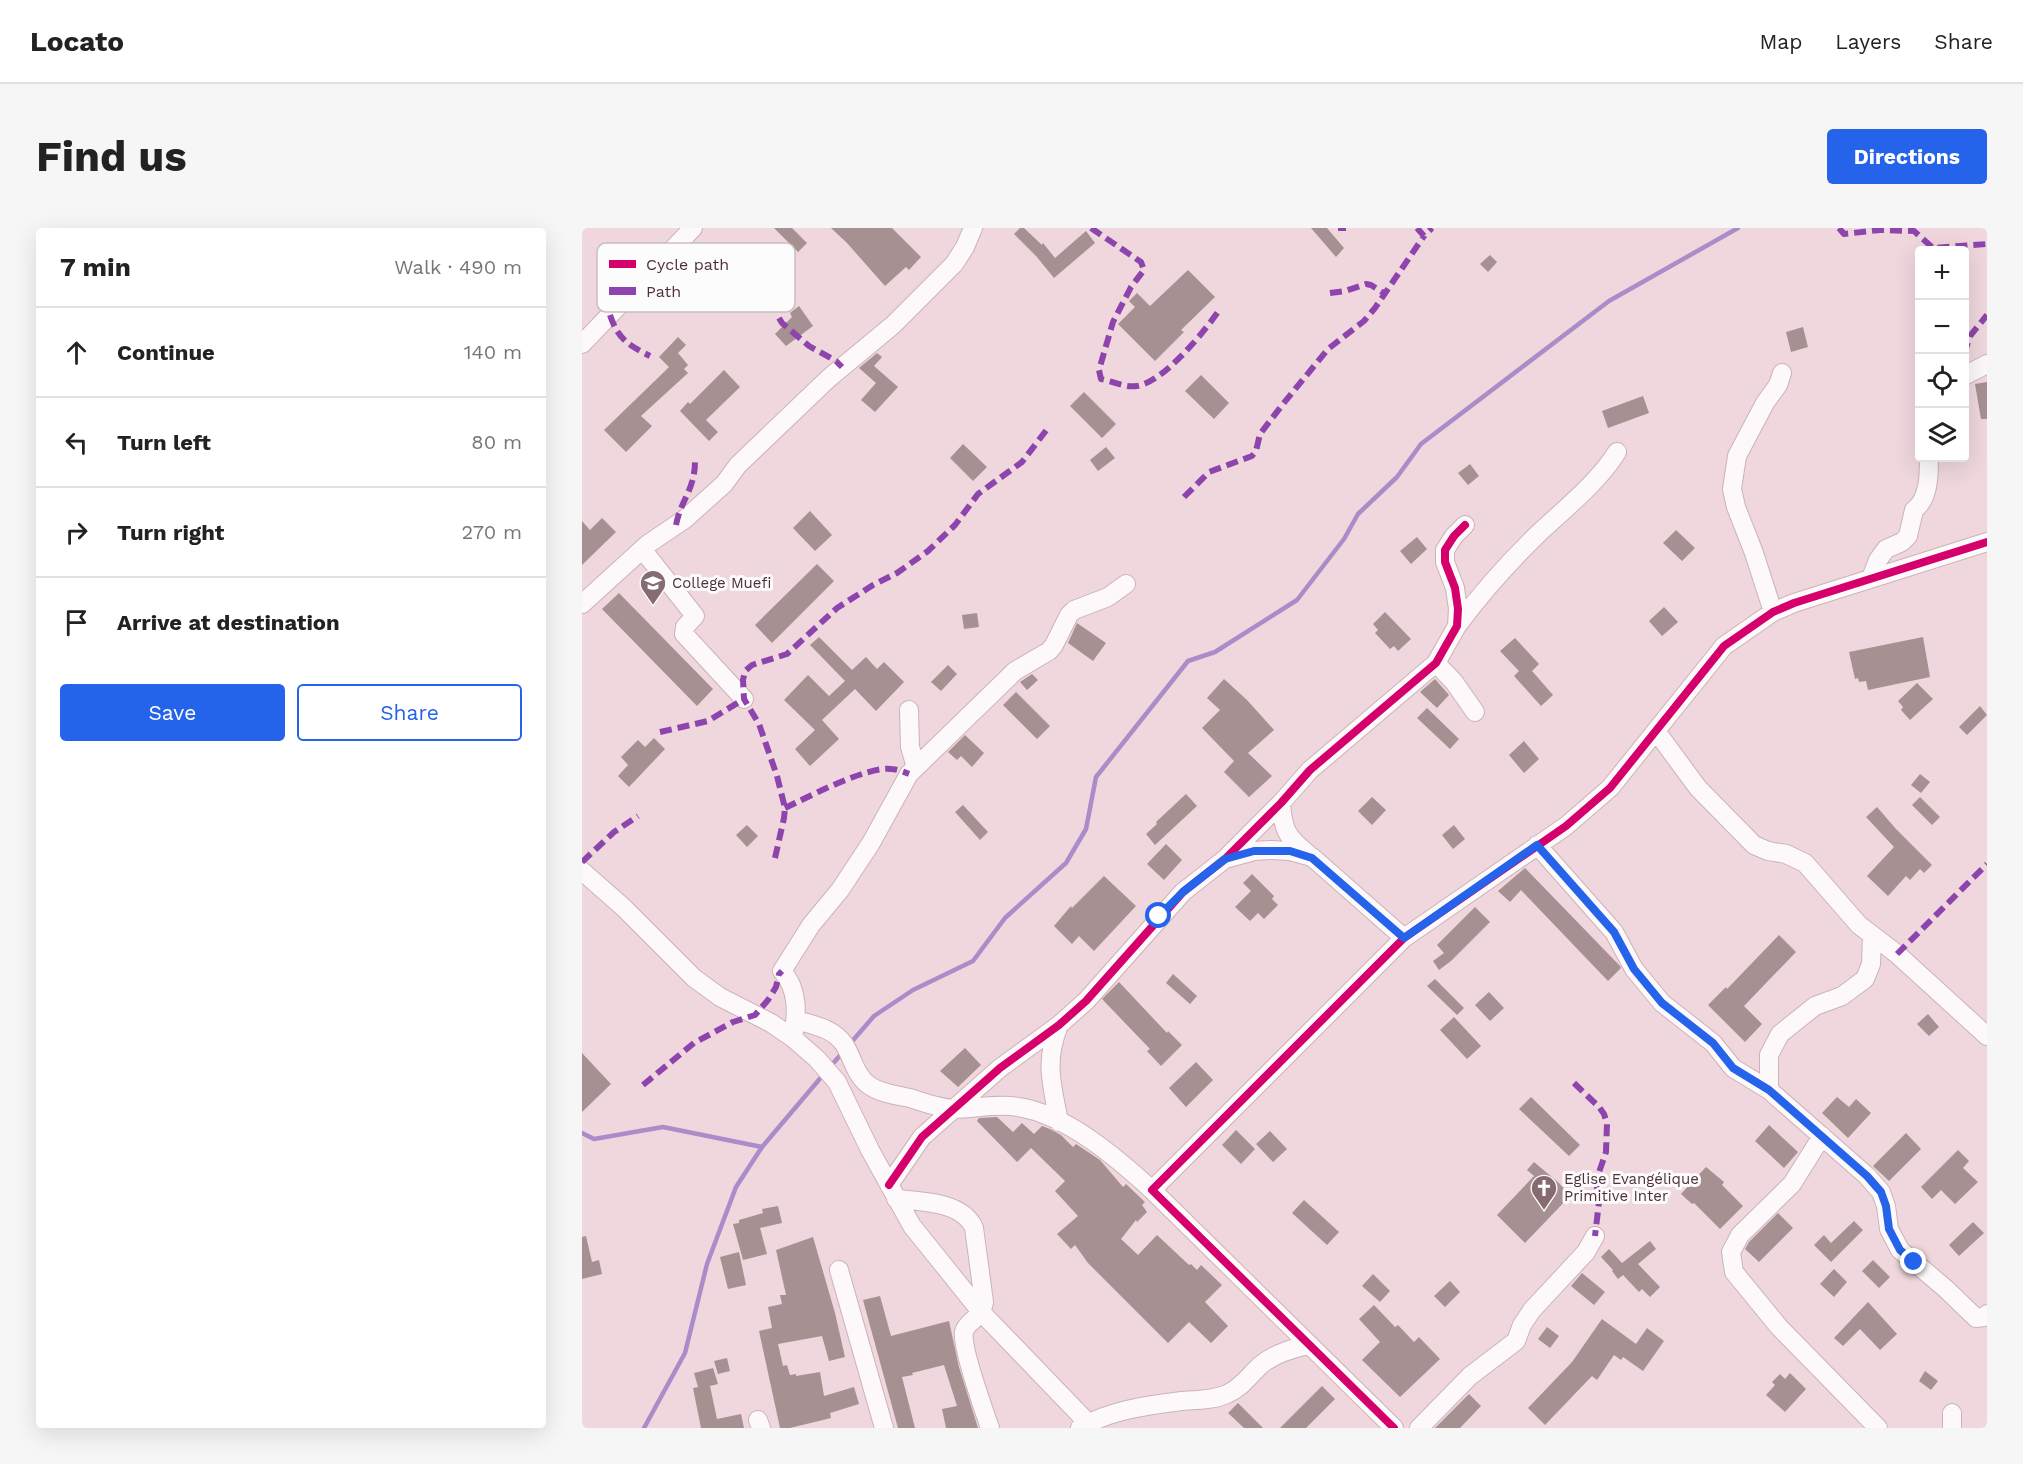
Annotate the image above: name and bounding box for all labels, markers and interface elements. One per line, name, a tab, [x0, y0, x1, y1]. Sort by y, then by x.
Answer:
text: Locato	[30, 25, 124, 58]
text: Map	[1759, 29, 1802, 54]
text: Layers	[1835, 29, 1901, 54]
text: Share	[1934, 29, 1993, 54]
button: Directions	[1827, 129, 1987, 184]
text: Find us	[36, 132, 187, 181]
legend	[597, 243, 795, 312]
map controls	[1915, 246, 1969, 462]
button: +	[1915, 246, 1969, 300]
text: 7 min	[60, 252, 131, 282]
text: Walk · 490 m	[394, 255, 522, 279]
text: Cycle path	[646, 255, 729, 274]
text: Path	[646, 282, 681, 301]
button: −	[1915, 300, 1969, 354]
icon: ahead	[60, 336, 93, 369]
text: Continue	[117, 340, 215, 365]
text: 140 m	[464, 340, 522, 364]
button: locate	[1915, 354, 1969, 408]
button: layers	[1915, 408, 1969, 462]
icon: left	[60, 426, 93, 459]
text: Turn left	[117, 430, 211, 455]
text: 80 m	[471, 430, 522, 454]
icon: right	[60, 516, 93, 549]
text: Turn right	[117, 520, 224, 545]
text: 270 m	[462, 520, 522, 544]
school or university icon: College Muefi	[638, 568, 668, 606]
place label: College Muefi	[672, 574, 771, 592]
icon: arrive	[60, 606, 93, 639]
text: Arrive at destination	[117, 610, 340, 635]
button: Save	[60, 684, 285, 741]
button: Share	[297, 684, 522, 741]
route start	[1145, 902, 1171, 928]
place label: Eglise Evangélique Primitive Inter	[1564, 1170, 1699, 1205]
church icon: Eglise Evangélique Primitive Inter	[1529, 1173, 1559, 1211]
route end	[1900, 1248, 1926, 1274]

